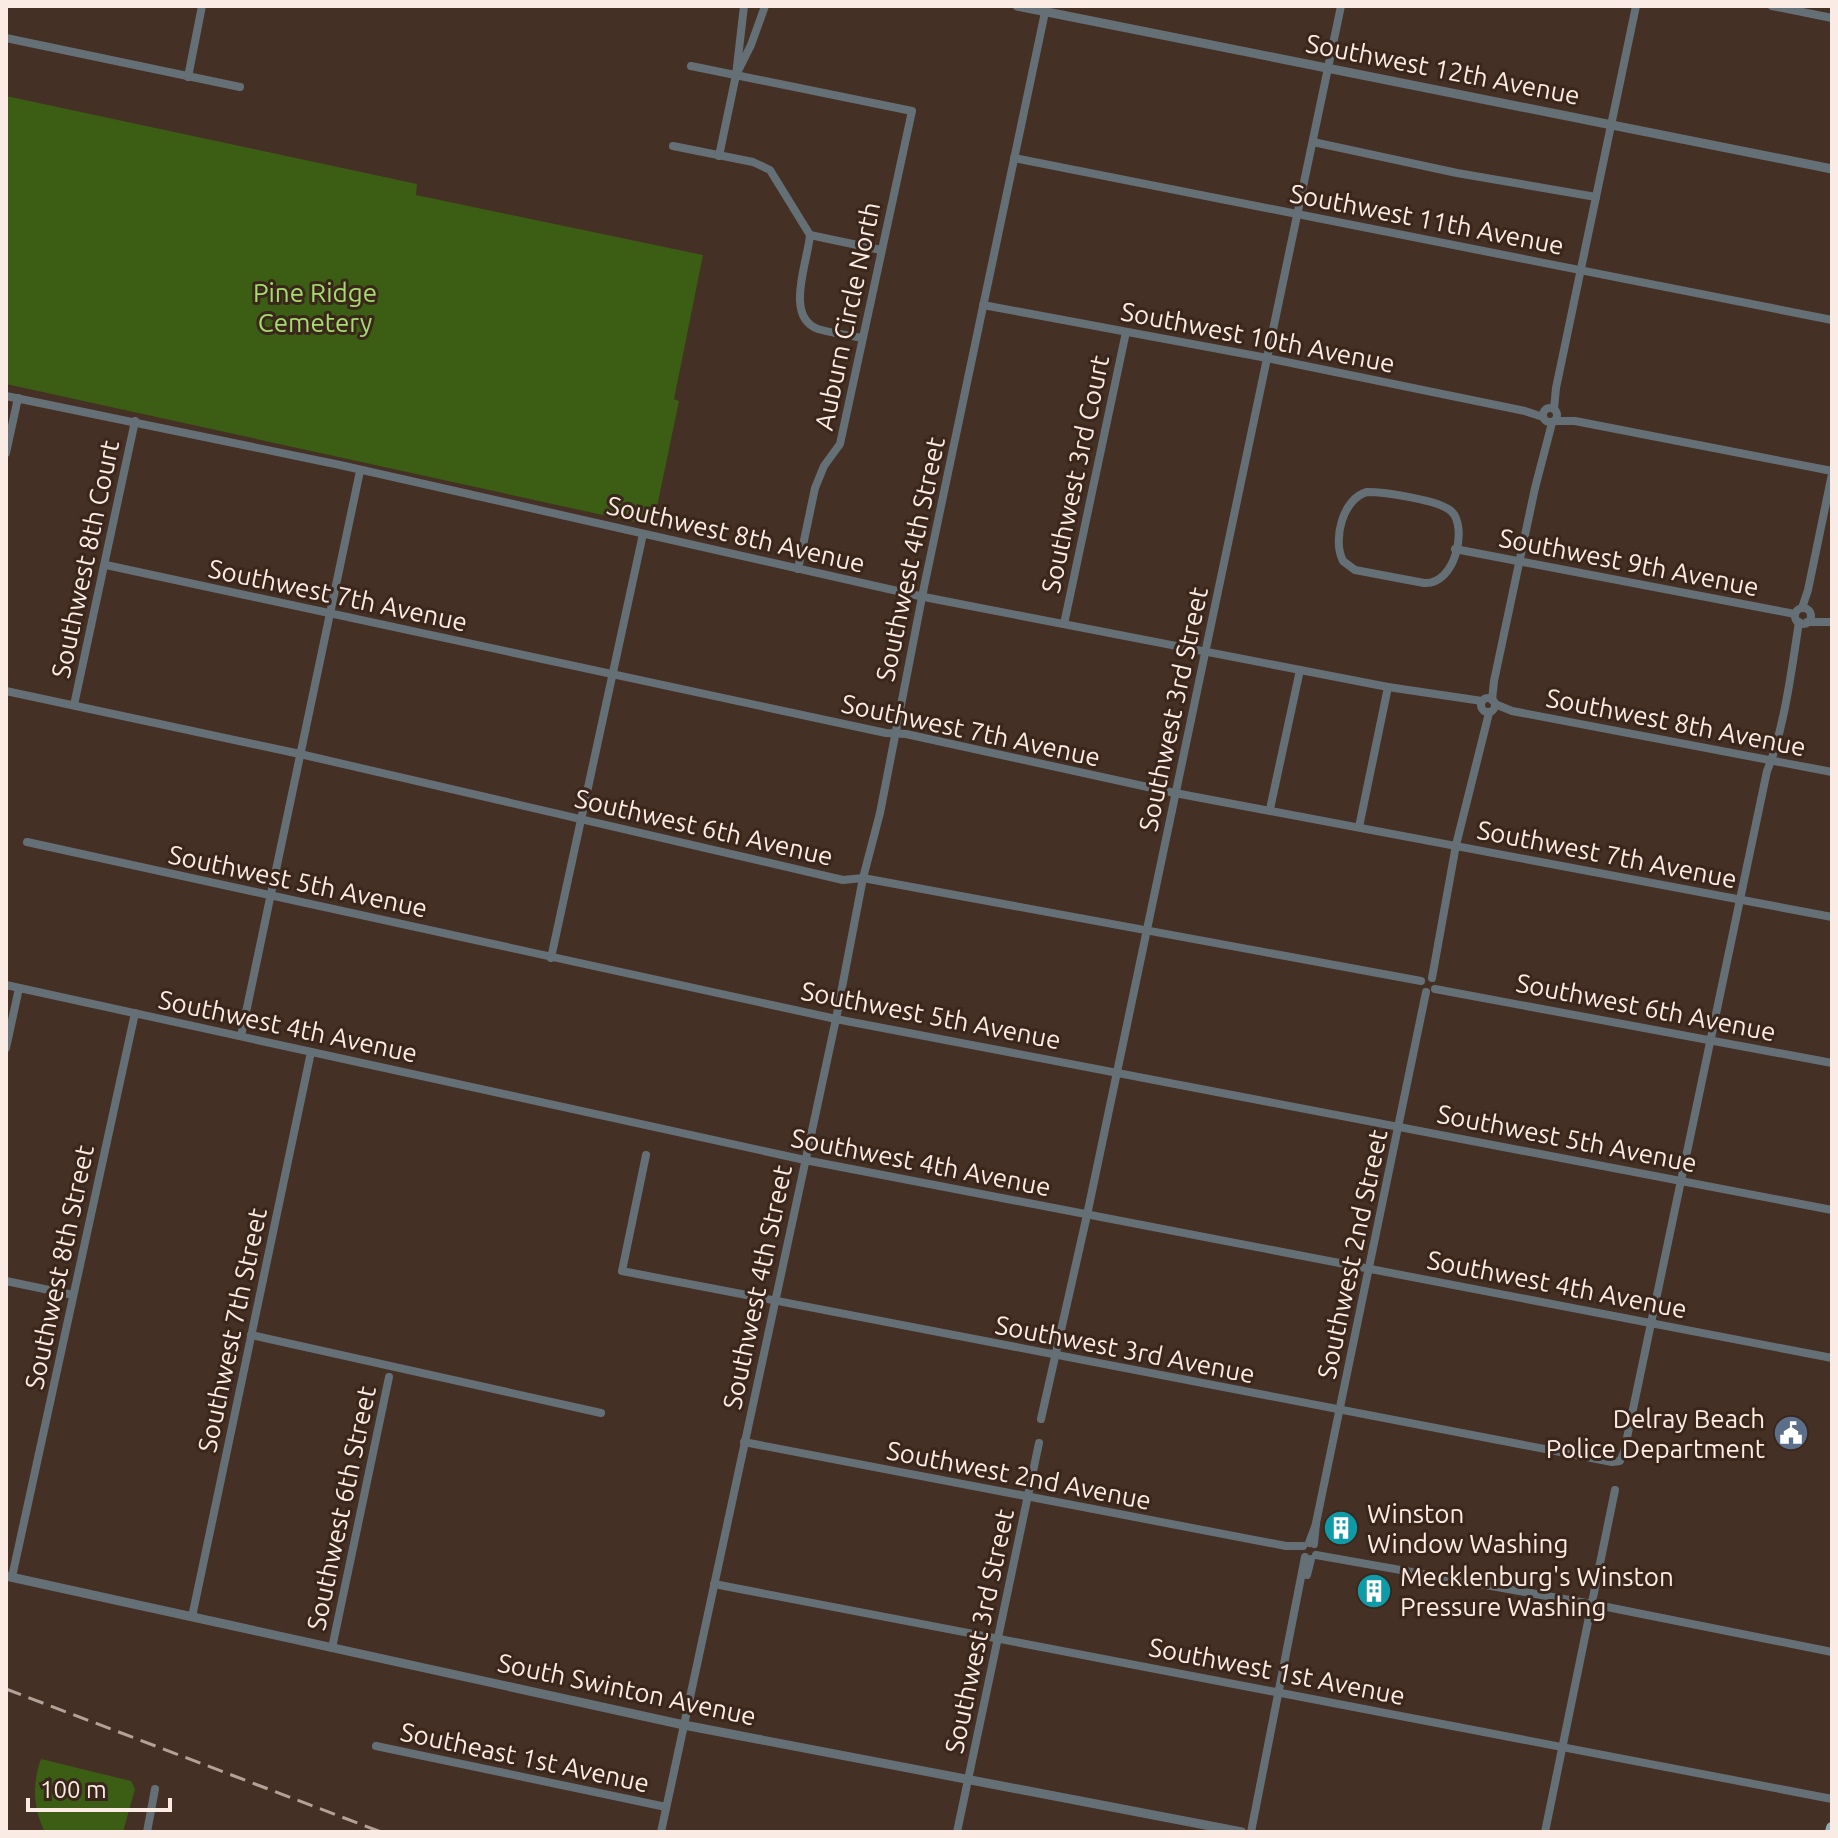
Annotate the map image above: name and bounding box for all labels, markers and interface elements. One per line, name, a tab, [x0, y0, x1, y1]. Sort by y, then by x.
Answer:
street label: Southwest 12th Avenue	[1303, 28, 1583, 110]
street label: Southwest 11th Avenue	[1287, 178, 1567, 260]
street label: Auburn Circle North	[809, 199, 885, 433]
park label: Pine Ridge Cemetery	[253, 278, 377, 337]
street label: Southwest 10th Avenue	[1118, 296, 1398, 378]
street label: Southwest 3rd Court	[1036, 352, 1114, 596]
street label: Southwest 4th Street	[870, 434, 950, 684]
street label: Southwest 8th Court	[46, 437, 124, 681]
street label: Southwest 8th Avenue	[604, 490, 868, 578]
street label: Southwest 9th Avenue	[1497, 523, 1761, 601]
street label: Southwest 7th Avenue	[206, 553, 470, 637]
street label: Southwest 3rd Street	[1133, 584, 1213, 834]
street label: Southwest 8th Avenue	[1544, 683, 1808, 761]
street label: Southwest 7th Avenue	[839, 688, 1103, 772]
street label: Southwest 6th Avenue	[572, 783, 836, 871]
street label: Southwest 7th Avenue	[1475, 815, 1739, 893]
street label: Southwest 5th Avenue	[166, 839, 430, 923]
street label: Southwest 6th Avenue	[1514, 968, 1778, 1046]
street label: Southwest 5th Avenue	[799, 976, 1063, 1054]
street label: Southwest 4th Avenue	[156, 984, 420, 1068]
street label: Southwest 5th Avenue	[1435, 1099, 1699, 1177]
street label: Southwest 4th Avenue	[789, 1123, 1053, 1201]
street label: Southwest 2nd Street	[1311, 1127, 1393, 1381]
street label: Southwest 8th Street	[19, 1142, 99, 1392]
street label: Southwest 4th Street	[717, 1162, 797, 1412]
street label: Southwest 7th Street	[192, 1205, 272, 1455]
street label: Southwest 4th Avenue	[1425, 1245, 1689, 1323]
street label: Southwest 3rd Avenue	[993, 1310, 1257, 1388]
street label: Southwest 6th Street	[301, 1383, 381, 1633]
place label: Delray Beach Police Department	[1546, 1404, 1765, 1463]
public building icon: Delray Beach Police Department	[1772, 1414, 1810, 1452]
street label: Southwest 2nd Avenue	[884, 1435, 1154, 1515]
place label: Winston Window Washing	[1367, 1499, 1568, 1558]
street label: Southwest 3rd Street	[939, 1506, 1019, 1756]
building icon: Winston Window Washing	[1322, 1509, 1360, 1547]
place label: Mecklenburg's Winston Pressure Washing	[1400, 1562, 1674, 1621]
building icon: Mecklenburg's Winston Pressure Washing	[1355, 1572, 1393, 1610]
street label: Southwest 1st Avenue	[1146, 1632, 1408, 1710]
street label: South Swinton Avenue	[495, 1647, 759, 1731]
street label: Southeast 1st Avenue	[398, 1716, 652, 1798]
scale bar	[28, 1762, 170, 1812]
text: 100 m	[40, 1776, 107, 1803]

